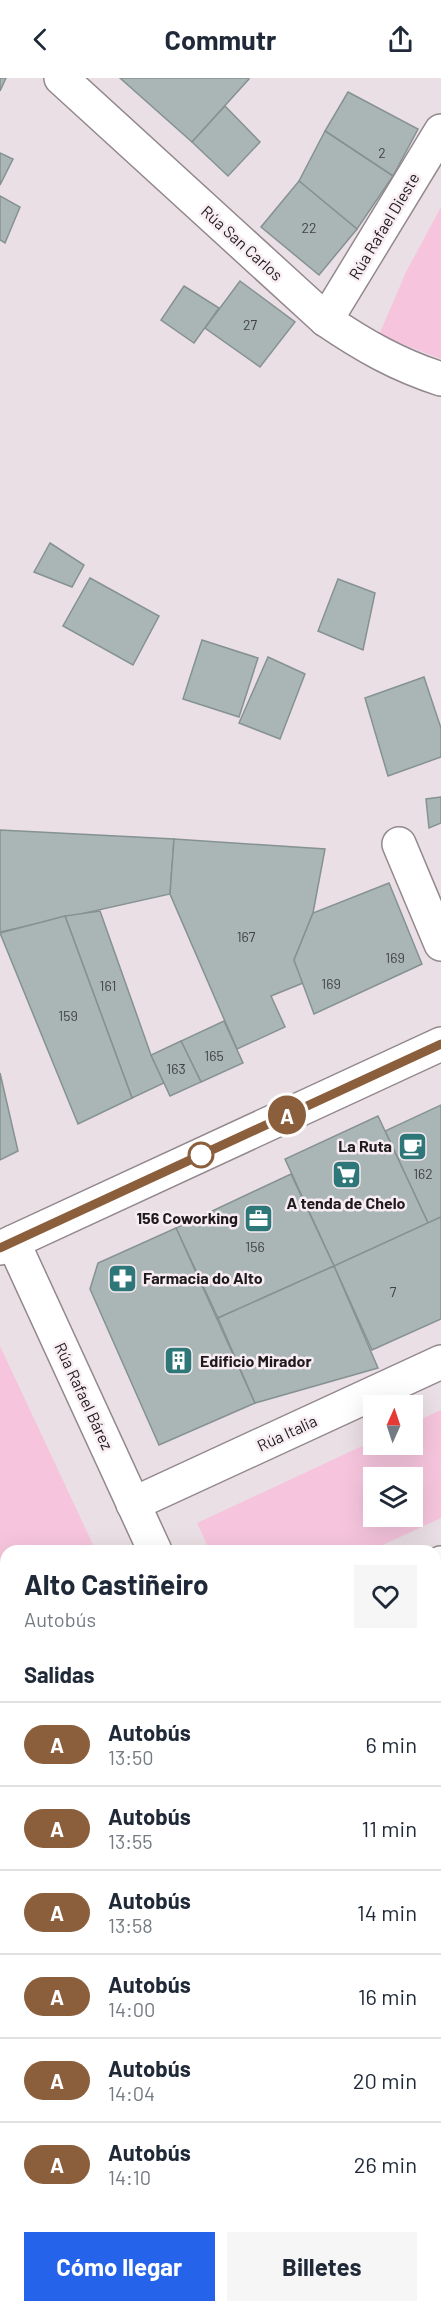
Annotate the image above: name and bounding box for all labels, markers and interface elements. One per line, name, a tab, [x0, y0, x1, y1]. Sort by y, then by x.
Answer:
icon: back	[24, 23, 57, 56]
text: Commutr	[165, 23, 276, 55]
icon: share	[384, 23, 417, 56]
house number: 2	[378, 144, 386, 161]
street label: Rúa Rafael Dieste	[344, 169, 423, 282]
street label: Rúa San Carlos	[198, 201, 287, 284]
house number: 22	[301, 219, 317, 236]
house number: 27	[243, 316, 257, 333]
house number: 167	[237, 928, 256, 945]
house number: 169	[385, 949, 405, 966]
house number: 169	[321, 975, 341, 992]
house number: 161	[100, 977, 116, 994]
house number: 159	[58, 1007, 78, 1024]
house number: 165	[204, 1047, 224, 1064]
house number: 163	[166, 1060, 186, 1077]
line badge: A	[268, 1096, 306, 1134]
text: A	[280, 1103, 294, 1128]
cafe icon: La Ruta	[397, 1130, 429, 1162]
place label: La Ruta	[338, 1136, 392, 1155]
unlabelled marker	[188, 1142, 214, 1168]
supermarket icon: A tenda de Chelo	[330, 1159, 362, 1191]
house number: 162	[413, 1165, 433, 1182]
place label: A tenda de Chelo	[286, 1193, 406, 1212]
office icon: 156 Coworking	[243, 1202, 275, 1234]
place label: 156 Coworking	[136, 1208, 238, 1227]
house number: 156	[245, 1238, 265, 1255]
pharmacy icon: Farmacia do Alto	[106, 1262, 138, 1294]
place label: Farmacia do Alto	[143, 1268, 263, 1287]
house number: 7	[390, 1283, 397, 1300]
street label: Rúa Rafael Bárez	[51, 1339, 118, 1452]
building icon: Edificio Mirador	[163, 1345, 195, 1377]
place label: Edificio Mirador	[200, 1351, 312, 1370]
north arrow	[363, 1395, 423, 1455]
map controls	[363, 1395, 423, 1527]
street label: Rúa Italia	[254, 1410, 320, 1455]
button: layers	[363, 1467, 423, 1527]
button: heart	[354, 1565, 417, 1628]
text: Alto Castiñeiro	[24, 1567, 209, 1601]
text: Autobús	[24, 1607, 96, 1631]
text: Salidas	[24, 1661, 95, 1687]
text: Autobús	[108, 1719, 191, 1745]
text: 6 min	[366, 1731, 417, 1757]
text: A	[50, 1732, 64, 1757]
text: 13:50	[108, 1745, 154, 1769]
text: Autobús	[108, 1803, 191, 1829]
text: 11 min	[361, 1815, 417, 1841]
text: A	[50, 1816, 64, 1841]
text: 13:55	[108, 1829, 153, 1853]
text: Autobús	[108, 1887, 191, 1913]
text: 14 min	[357, 1899, 417, 1925]
text: A	[50, 1900, 64, 1925]
text: 13:58	[108, 1913, 153, 1937]
text: Autobús	[108, 1971, 191, 1997]
text: 16 min	[358, 1983, 417, 2009]
text: A	[50, 1984, 64, 2009]
text: 14:00	[108, 1997, 155, 2021]
text: Autobús	[108, 2055, 191, 2081]
text: 20 min	[353, 2067, 417, 2093]
text: A	[50, 2068, 64, 2093]
text: 14:04	[108, 2081, 155, 2105]
text: Autobús	[108, 2139, 191, 2165]
text: 26 min	[354, 2151, 417, 2177]
text: A	[50, 2152, 64, 2177]
text: 14:10	[108, 2165, 151, 2189]
button: Cómo llegar	[24, 2232, 215, 2301]
button: Billetes	[227, 2232, 417, 2301]

